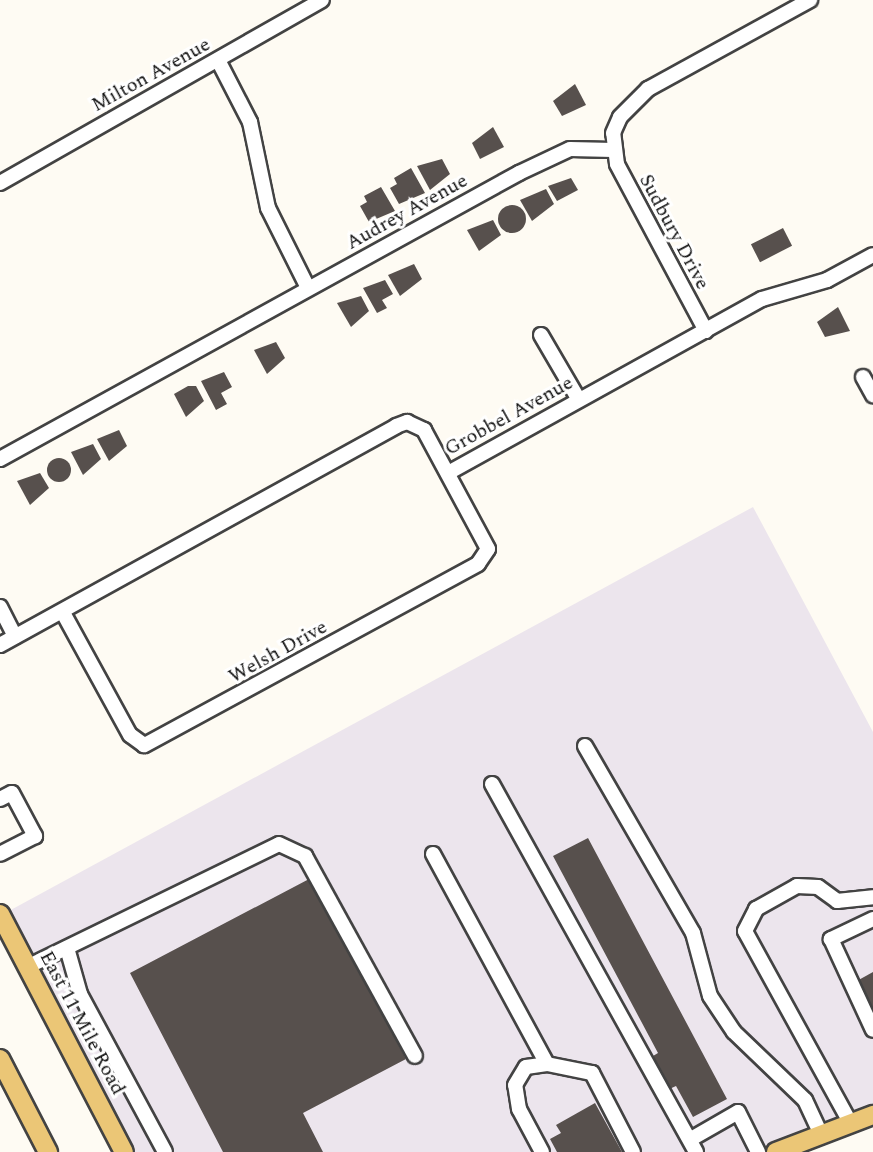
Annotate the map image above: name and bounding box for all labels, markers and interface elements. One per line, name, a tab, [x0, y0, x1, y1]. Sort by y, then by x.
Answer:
street label: Milton Avenue	[88, 33, 214, 117]
street label: Audrey Avenue	[342, 169, 472, 255]
street label: Sudbury Drive	[634, 170, 714, 294]
street label: Grobbel Avenue	[441, 371, 577, 461]
street label: Welsh Drive	[224, 615, 332, 689]
street label: East 11 Mile Road	[34, 947, 130, 1099]

